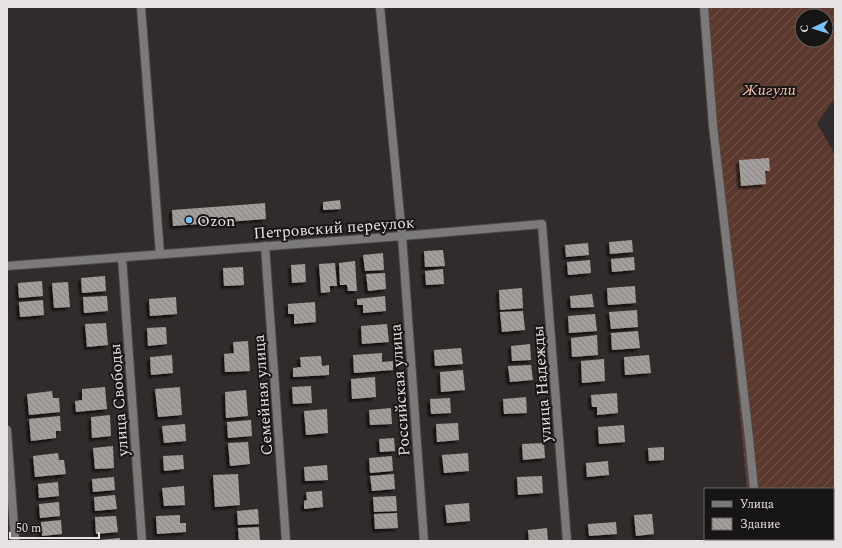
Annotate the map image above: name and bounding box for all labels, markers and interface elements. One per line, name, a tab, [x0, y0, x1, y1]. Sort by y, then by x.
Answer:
north arrow	[794, 8, 834, 48]
text: С	[796, 24, 813, 33]
park label: Жигули	[741, 78, 796, 102]
place label: Ozon	[197, 209, 235, 233]
street label: Петровский переулок	[253, 210, 416, 246]
marker: Ozon	[184, 215, 194, 225]
street label: Российская улица	[383, 323, 417, 457]
street label: улица Надежды	[526, 325, 558, 444]
street label: Семейная улица	[247, 334, 279, 456]
street label: улица Свободы	[103, 342, 135, 458]
legend	[704, 488, 834, 540]
text: Улица	[740, 495, 774, 514]
scale bar	[10, 514, 99, 540]
text: Здание	[740, 515, 780, 534]
text: 50 m	[16, 519, 41, 538]

